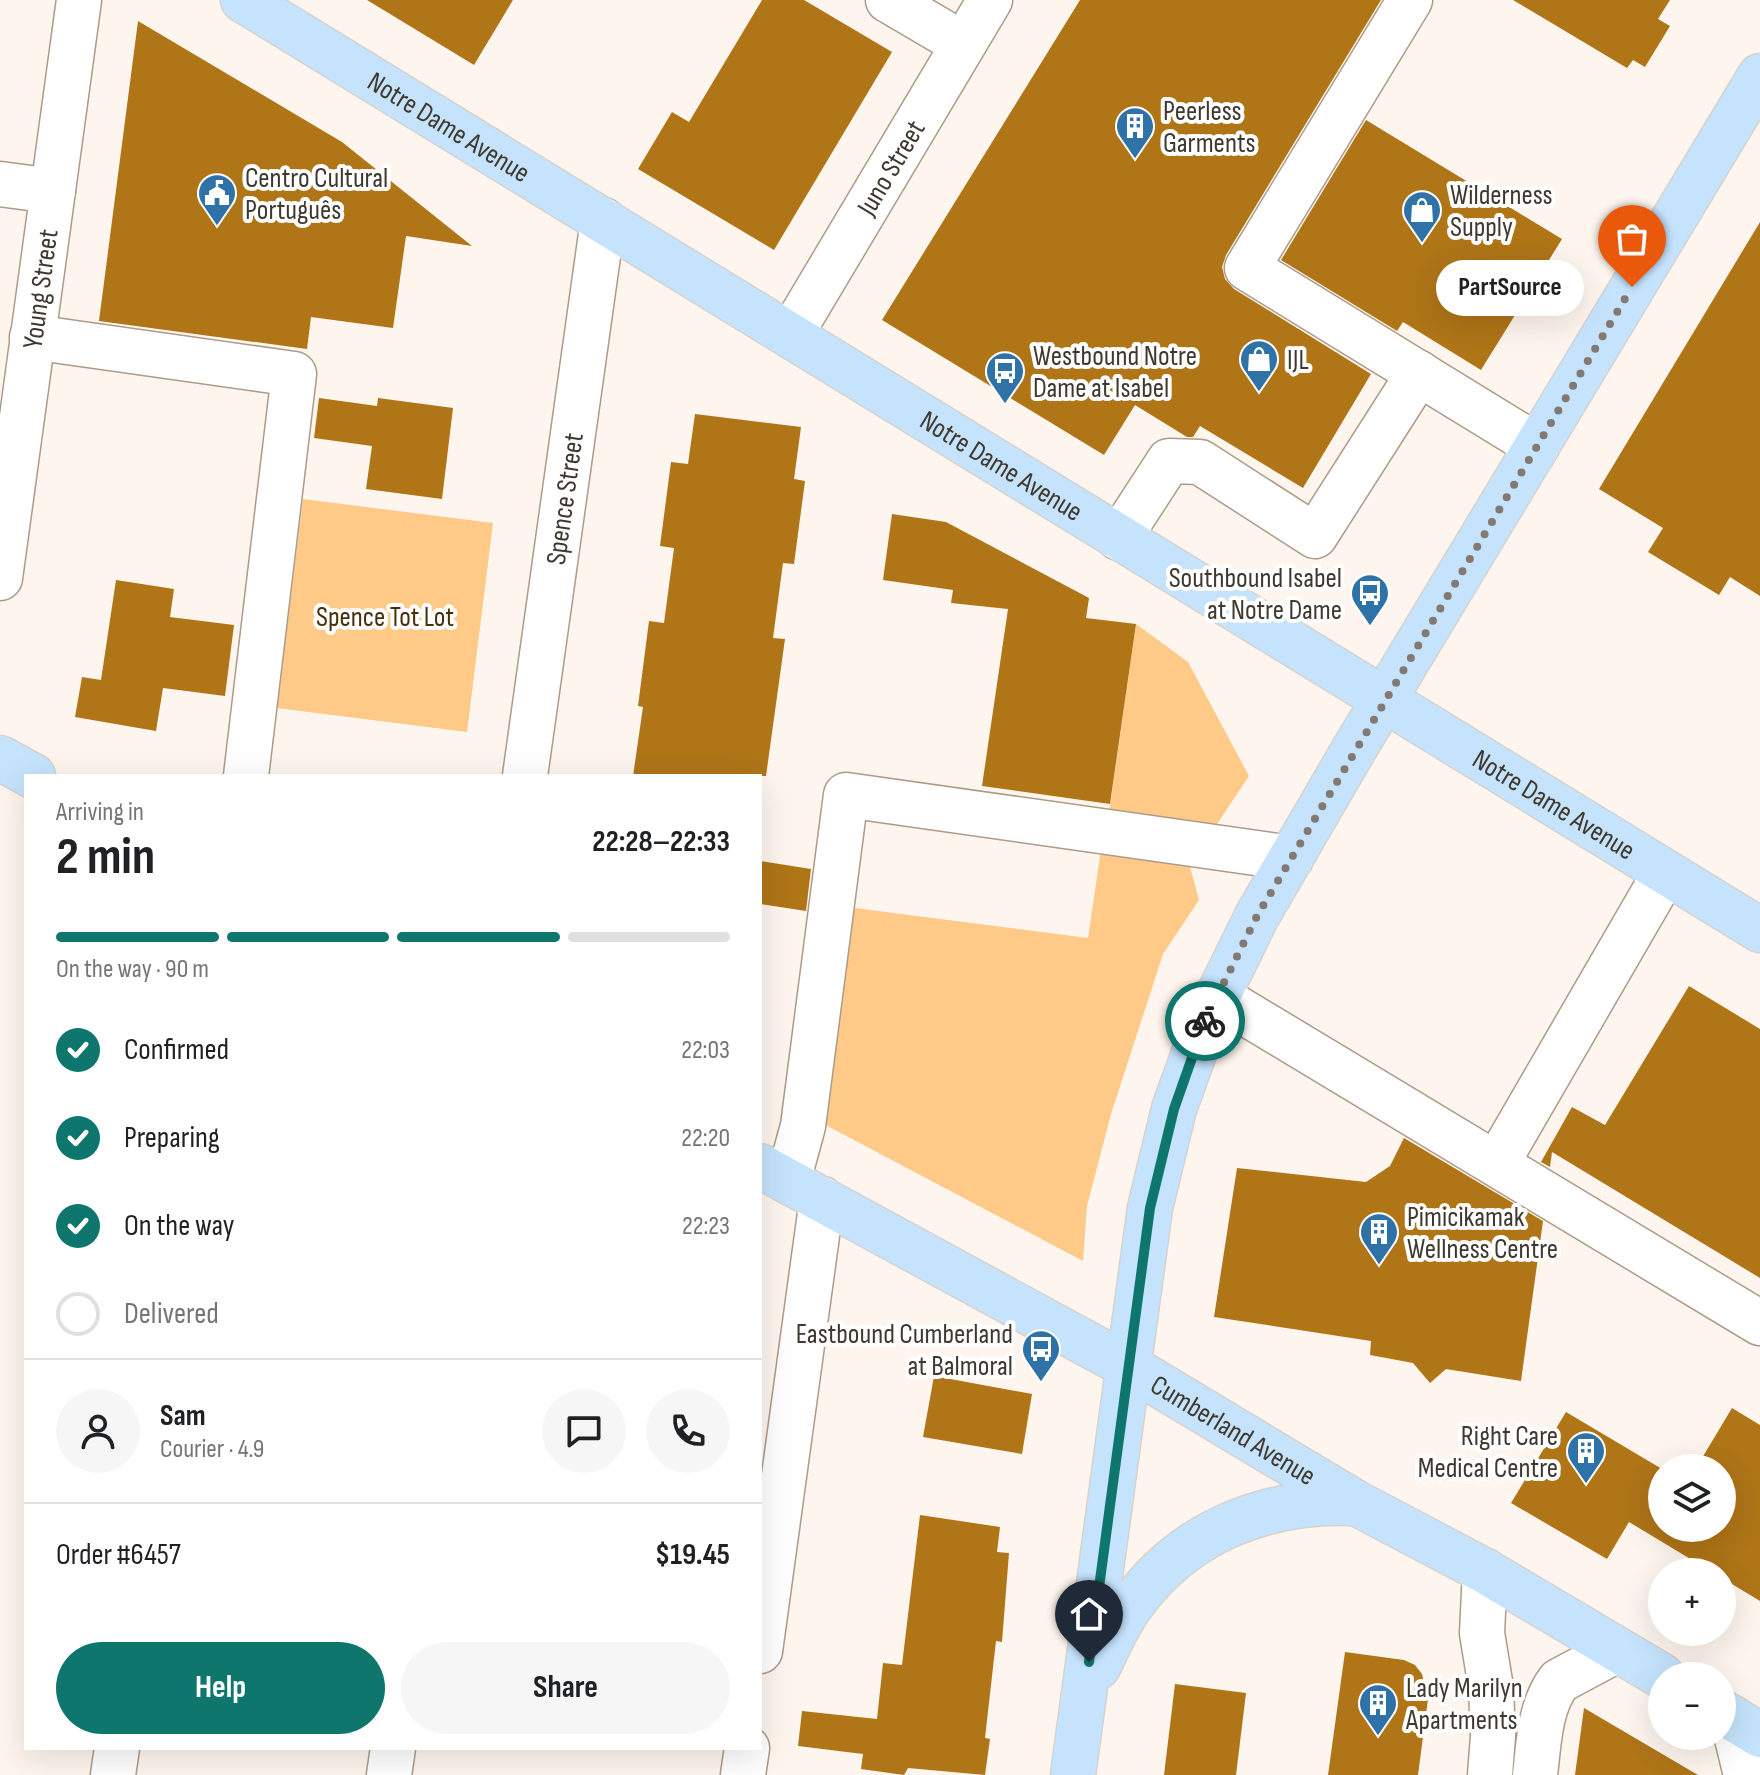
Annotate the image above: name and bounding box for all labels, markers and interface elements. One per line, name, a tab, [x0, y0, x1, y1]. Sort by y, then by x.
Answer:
street label: Notre Dame Avenue	[361, 66, 536, 190]
place label: Peerless Garments	[1163, 95, 1255, 160]
building icon: Peerless Garments	[1114, 105, 1156, 160]
street label: Juno Street	[850, 115, 933, 222]
place label: Centro Cultural Português	[245, 162, 388, 227]
public building icon: Centro Cultural Português	[196, 172, 238, 227]
place label: Wilderness Supply	[1450, 179, 1553, 244]
shop icon: Wilderness Supply	[1401, 189, 1443, 244]
pin	[1598, 205, 1666, 287]
icon: bag	[1610, 217, 1654, 261]
street label: Young Street	[17, 227, 66, 351]
callout: PartSource	[1436, 259, 1584, 315]
text: PartSource	[1458, 272, 1562, 303]
shop icon: IJL	[1238, 338, 1280, 393]
place label: Westbound Notre Dame at Isabel	[1033, 340, 1197, 405]
place label: IJL	[1287, 344, 1309, 377]
bus stop icon: Westbound Notre Dame at Isabel	[984, 350, 1026, 405]
street label: Notre Dame Avenue	[914, 404, 1088, 529]
street label: Spence Street	[540, 431, 591, 567]
place label: Southbound Isabel at Notre Dame	[1169, 562, 1342, 627]
bus stop icon: Southbound Isabel at Notre Dame	[1349, 572, 1391, 627]
park label: Spence Tot Lot	[316, 601, 454, 634]
street label: Notre Dame Avenue	[1466, 743, 1641, 867]
text: Arriving in	[56, 797, 144, 828]
text: 22:28–22:33	[592, 824, 730, 860]
text: 2 min	[56, 826, 155, 889]
text: On the way · 90 m	[56, 954, 209, 985]
courier	[1165, 981, 1245, 1061]
icon: bike	[1183, 999, 1227, 1043]
icon: check	[56, 1028, 100, 1072]
text: Confirmed	[124, 1032, 229, 1068]
text: 22:03	[681, 1035, 730, 1066]
icon: check	[56, 1116, 100, 1160]
text: Preparing	[124, 1120, 220, 1156]
text: 22:20	[681, 1123, 730, 1154]
place label: Pimicikamak Wellness Centre	[1407, 1201, 1558, 1266]
icon: check	[56, 1204, 100, 1248]
text: On the way	[124, 1208, 234, 1244]
text: 22:23	[682, 1211, 730, 1242]
building icon: Pimicikamak Wellness Centre	[1358, 1211, 1400, 1266]
text: Delivered	[124, 1296, 219, 1332]
place label: Eastbound Cumberland at Balmoral	[796, 1318, 1013, 1383]
bus stop icon: Eastbound Cumberland at Balmoral	[1020, 1328, 1062, 1383]
street label: Cumberland Avenue	[1144, 1368, 1321, 1493]
button: person	[56, 1389, 140, 1473]
button: chat	[542, 1389, 626, 1473]
button: phone	[646, 1389, 730, 1473]
text: Sam	[160, 1398, 206, 1434]
place label: Right Care Medical Centre	[1418, 1420, 1558, 1485]
building icon: Right Care Medical Centre	[1565, 1430, 1607, 1485]
text: Courier · 4.9	[160, 1434, 264, 1465]
map controls	[1648, 1454, 1736, 1750]
button: layers	[1648, 1454, 1736, 1542]
text: Order #6457	[56, 1537, 181, 1573]
text: $19.45	[655, 1537, 730, 1573]
button: +	[1648, 1558, 1736, 1646]
pin	[1055, 1580, 1123, 1662]
icon: home	[1067, 1592, 1111, 1636]
button: Help	[56, 1642, 385, 1734]
button: Share	[401, 1642, 730, 1734]
button: −	[1648, 1662, 1736, 1750]
place label: Lady Marilyn Apartments	[1405, 1672, 1523, 1737]
building icon: Lady Marilyn Apartments	[1357, 1682, 1399, 1737]

